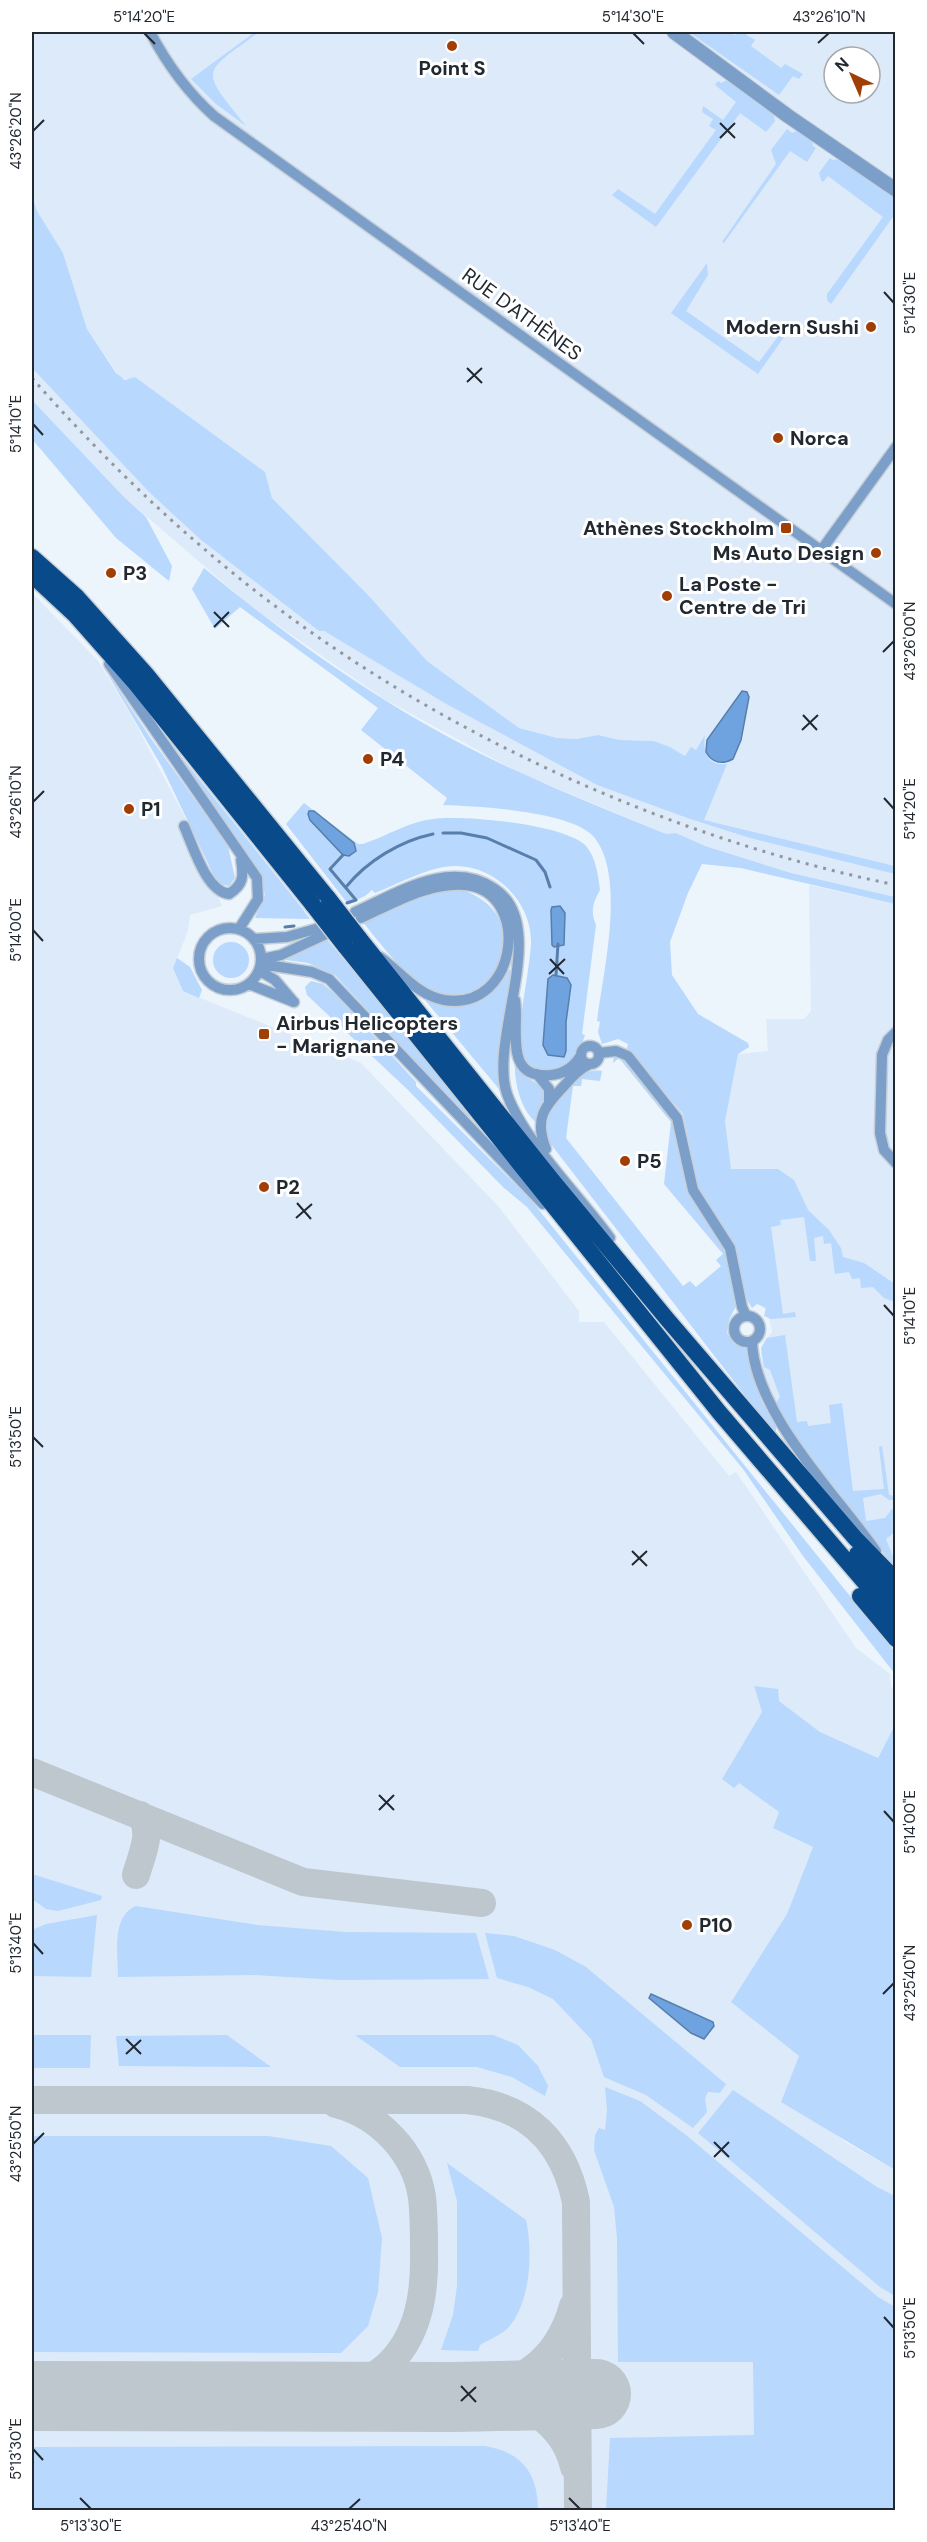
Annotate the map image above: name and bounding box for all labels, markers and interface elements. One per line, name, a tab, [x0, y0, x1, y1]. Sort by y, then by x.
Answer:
text: 5°14'20"E	[113, 7, 175, 27]
text: 5°14'30"E	[602, 7, 664, 27]
text: 43°26'10"N	[792, 7, 866, 27]
marker: Point S	[445, 39, 459, 53]
north arrow	[822, 45, 882, 105]
text: N	[830, 53, 853, 76]
place label: Point S	[418, 55, 486, 81]
text: 43°26'20"N	[6, 92, 26, 170]
street label: RUE D'ATHÈNES	[457, 262, 587, 366]
text: 5°14'30"E	[900, 272, 920, 334]
place label: Modern Sushi	[726, 314, 859, 340]
marker: Modern Sushi	[864, 320, 878, 334]
text: 5°14'10"E	[6, 395, 26, 453]
place label: Norca	[790, 425, 849, 451]
marker: Norca	[771, 431, 785, 445]
place label: Athènes Stockholm	[583, 515, 774, 541]
marker: Athènes Stockholm	[779, 521, 793, 535]
place label: Ms Auto Design	[713, 540, 864, 566]
marker: Ms Auto Design	[869, 546, 883, 560]
place label: P3	[123, 560, 147, 586]
marker: P3	[104, 566, 118, 580]
place label: La Poste - Centre de Tri	[679, 571, 806, 620]
marker: La Poste - Centre de Tri	[660, 589, 674, 603]
text: 43°26'00"N	[900, 602, 920, 680]
place label: P4	[380, 746, 404, 772]
marker: P4	[361, 752, 375, 766]
text: 43°26'10"N	[6, 765, 26, 839]
text: 5°14'20"E	[900, 778, 920, 840]
place label: P1	[141, 796, 161, 822]
marker: P1	[122, 802, 136, 816]
text: 5°14'00"E	[6, 898, 26, 962]
place label: Airbus Helicopters - Marignane	[276, 1010, 458, 1059]
marker: Airbus Helicopters - Marignane	[257, 1027, 271, 1041]
place label: P5	[637, 1148, 662, 1174]
marker: P5	[618, 1154, 632, 1168]
place label: P2	[276, 1174, 300, 1200]
marker: P2	[257, 1180, 271, 1194]
text: 5°14'10"E	[900, 1287, 920, 1345]
text: 5°13'50"E	[6, 1406, 26, 1468]
text: 5°14'00"E	[900, 1790, 920, 1854]
text: 5°13'40"E	[6, 1912, 26, 1974]
place label: P10	[699, 1912, 733, 1938]
marker: P10	[680, 1918, 694, 1932]
text: 43°25'40"N	[900, 1945, 920, 2021]
text: 43°25'50"N	[6, 2106, 26, 2182]
text: 5°13'50"E	[900, 2297, 920, 2359]
text: 5°13'30"E	[6, 2418, 26, 2480]
text: 5°13'30"E	[60, 2516, 122, 2536]
text: 43°25'40"N	[311, 2516, 387, 2536]
text: 5°13'40"E	[549, 2516, 611, 2536]

